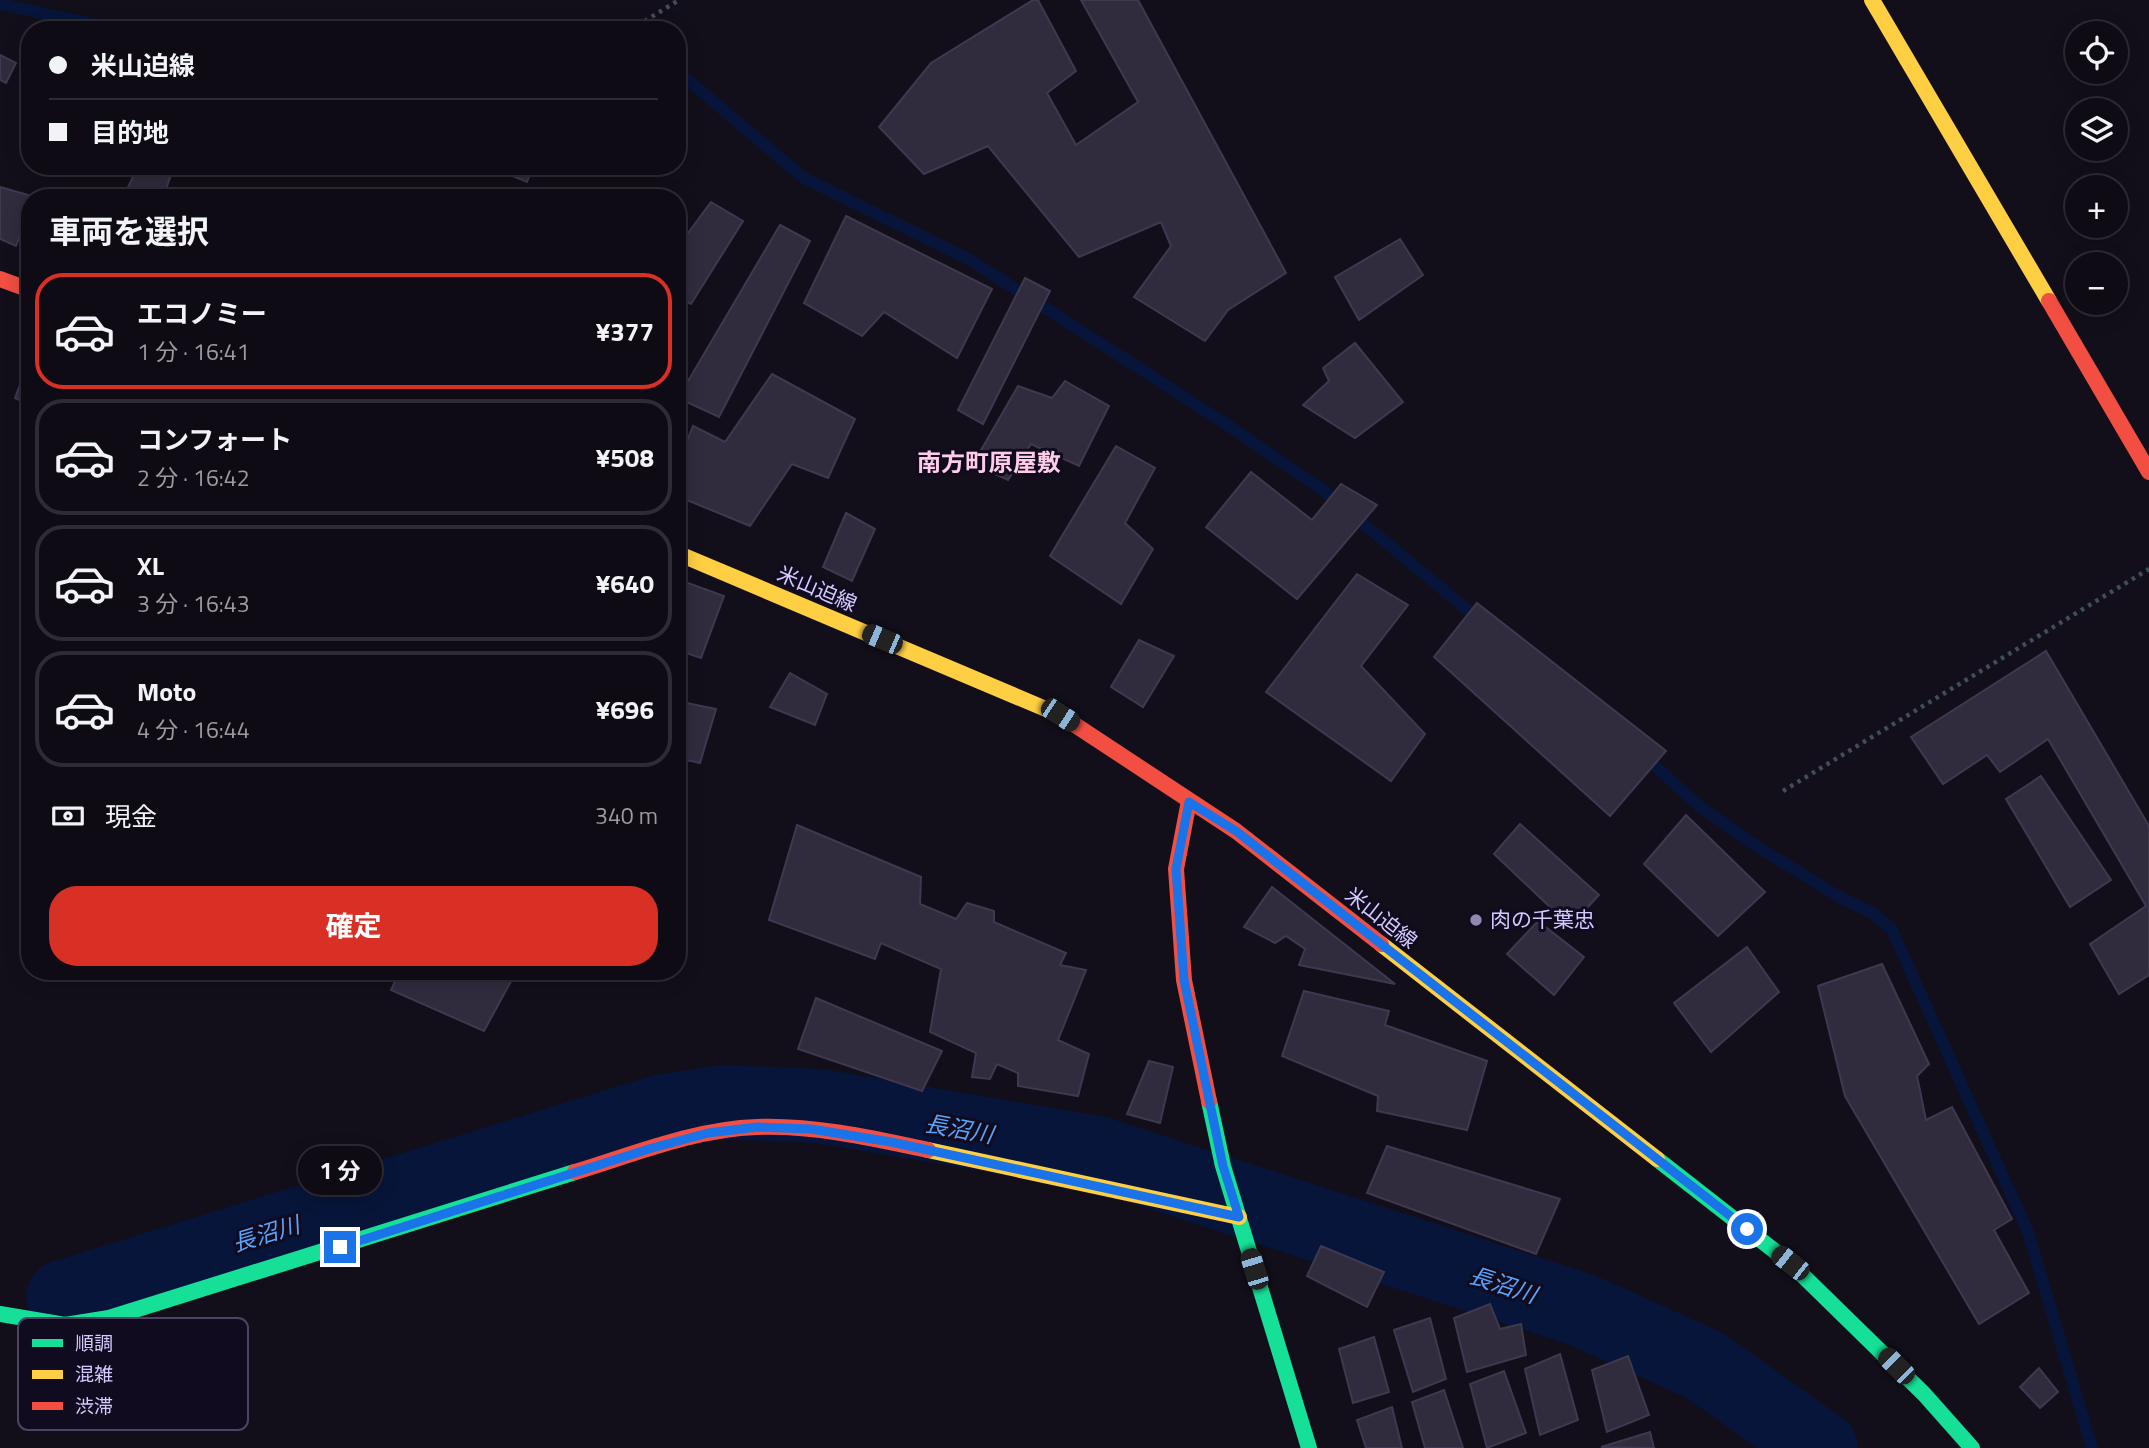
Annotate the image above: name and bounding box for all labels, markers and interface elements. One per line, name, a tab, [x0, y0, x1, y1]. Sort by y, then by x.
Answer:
map controls	[2065, 21, 2128, 315]
button: locate	[2065, 21, 2128, 84]
text: 米山迫線	[91, 46, 195, 85]
button: layers	[2065, 98, 2128, 161]
text: 目的地	[91, 113, 169, 152]
button: +	[2065, 175, 2128, 238]
text: 車両を選択	[49, 207, 209, 255]
button: −	[2065, 252, 2128, 315]
text: エコノミー	[137, 294, 267, 333]
icon: car	[53, 300, 116, 363]
text: ¥377	[596, 312, 654, 351]
text: 1 分 · 16:41	[137, 334, 250, 369]
text: コンフォート	[137, 420, 292, 459]
icon: car	[53, 426, 116, 489]
text: ¥508	[596, 438, 654, 477]
district label: 南方町原屋敷	[917, 444, 1061, 480]
text: 2 分 · 16:42	[137, 460, 250, 495]
text: XL	[137, 546, 164, 585]
icon: car	[53, 552, 116, 615]
street label: 米山迫線	[772, 557, 862, 619]
text: ¥640	[596, 564, 654, 603]
text: 3 分 · 16:43	[137, 586, 250, 621]
car	[859, 621, 906, 657]
text: Moto	[137, 672, 196, 711]
icon: car	[53, 678, 116, 741]
text: ¥696	[596, 690, 654, 729]
car	[1037, 695, 1084, 735]
text: 4 分 · 16:44	[137, 712, 250, 747]
icon: cash	[49, 797, 87, 835]
text: 現金	[105, 797, 157, 836]
text: 340 m	[595, 798, 658, 833]
street label: 米山迫線	[1339, 879, 1425, 956]
button: 確定	[49, 886, 658, 966]
place label: 肉の千葉忠	[1490, 903, 1595, 935]
marker: 肉の千葉忠	[1468, 912, 1484, 928]
water label: 長沼川	[922, 1105, 999, 1152]
callout: 1 分	[298, 1146, 382, 1194]
text: 1 分	[320, 1153, 360, 1188]
water label: 長沼川	[228, 1206, 307, 1260]
route start	[1731, 1213, 1763, 1245]
route end	[324, 1231, 356, 1263]
car	[1767, 1242, 1814, 1284]
car	[1238, 1246, 1271, 1292]
water label: 長沼川	[1465, 1257, 1544, 1313]
legend	[18, 1318, 248, 1430]
text: 順調	[75, 1328, 113, 1357]
car	[1874, 1344, 1919, 1388]
text: 混雑	[75, 1359, 113, 1388]
text: 渋滞	[75, 1391, 113, 1420]

